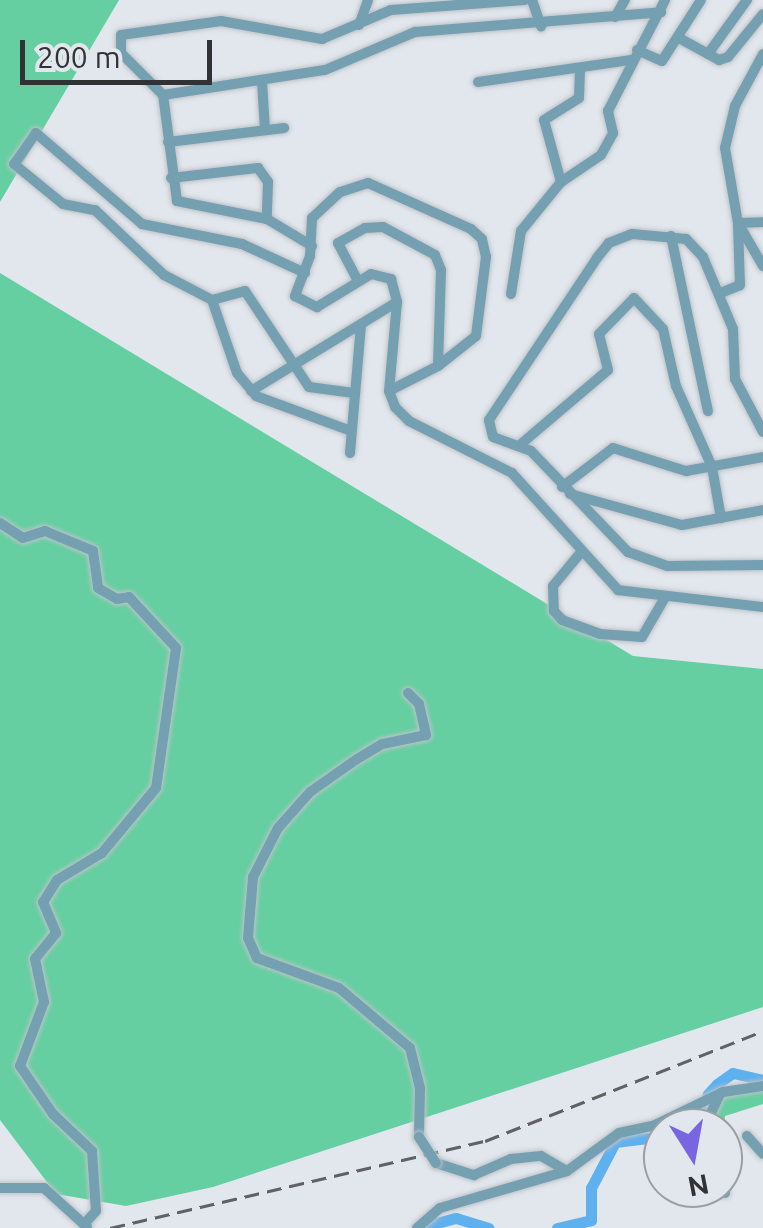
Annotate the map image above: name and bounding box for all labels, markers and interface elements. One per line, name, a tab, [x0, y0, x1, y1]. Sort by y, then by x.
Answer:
scale bar	[25, 20, 218, 82]
text: 200 m	[37, 40, 121, 74]
north arrow	[643, 1108, 743, 1208]
text: N	[685, 1169, 712, 1203]

